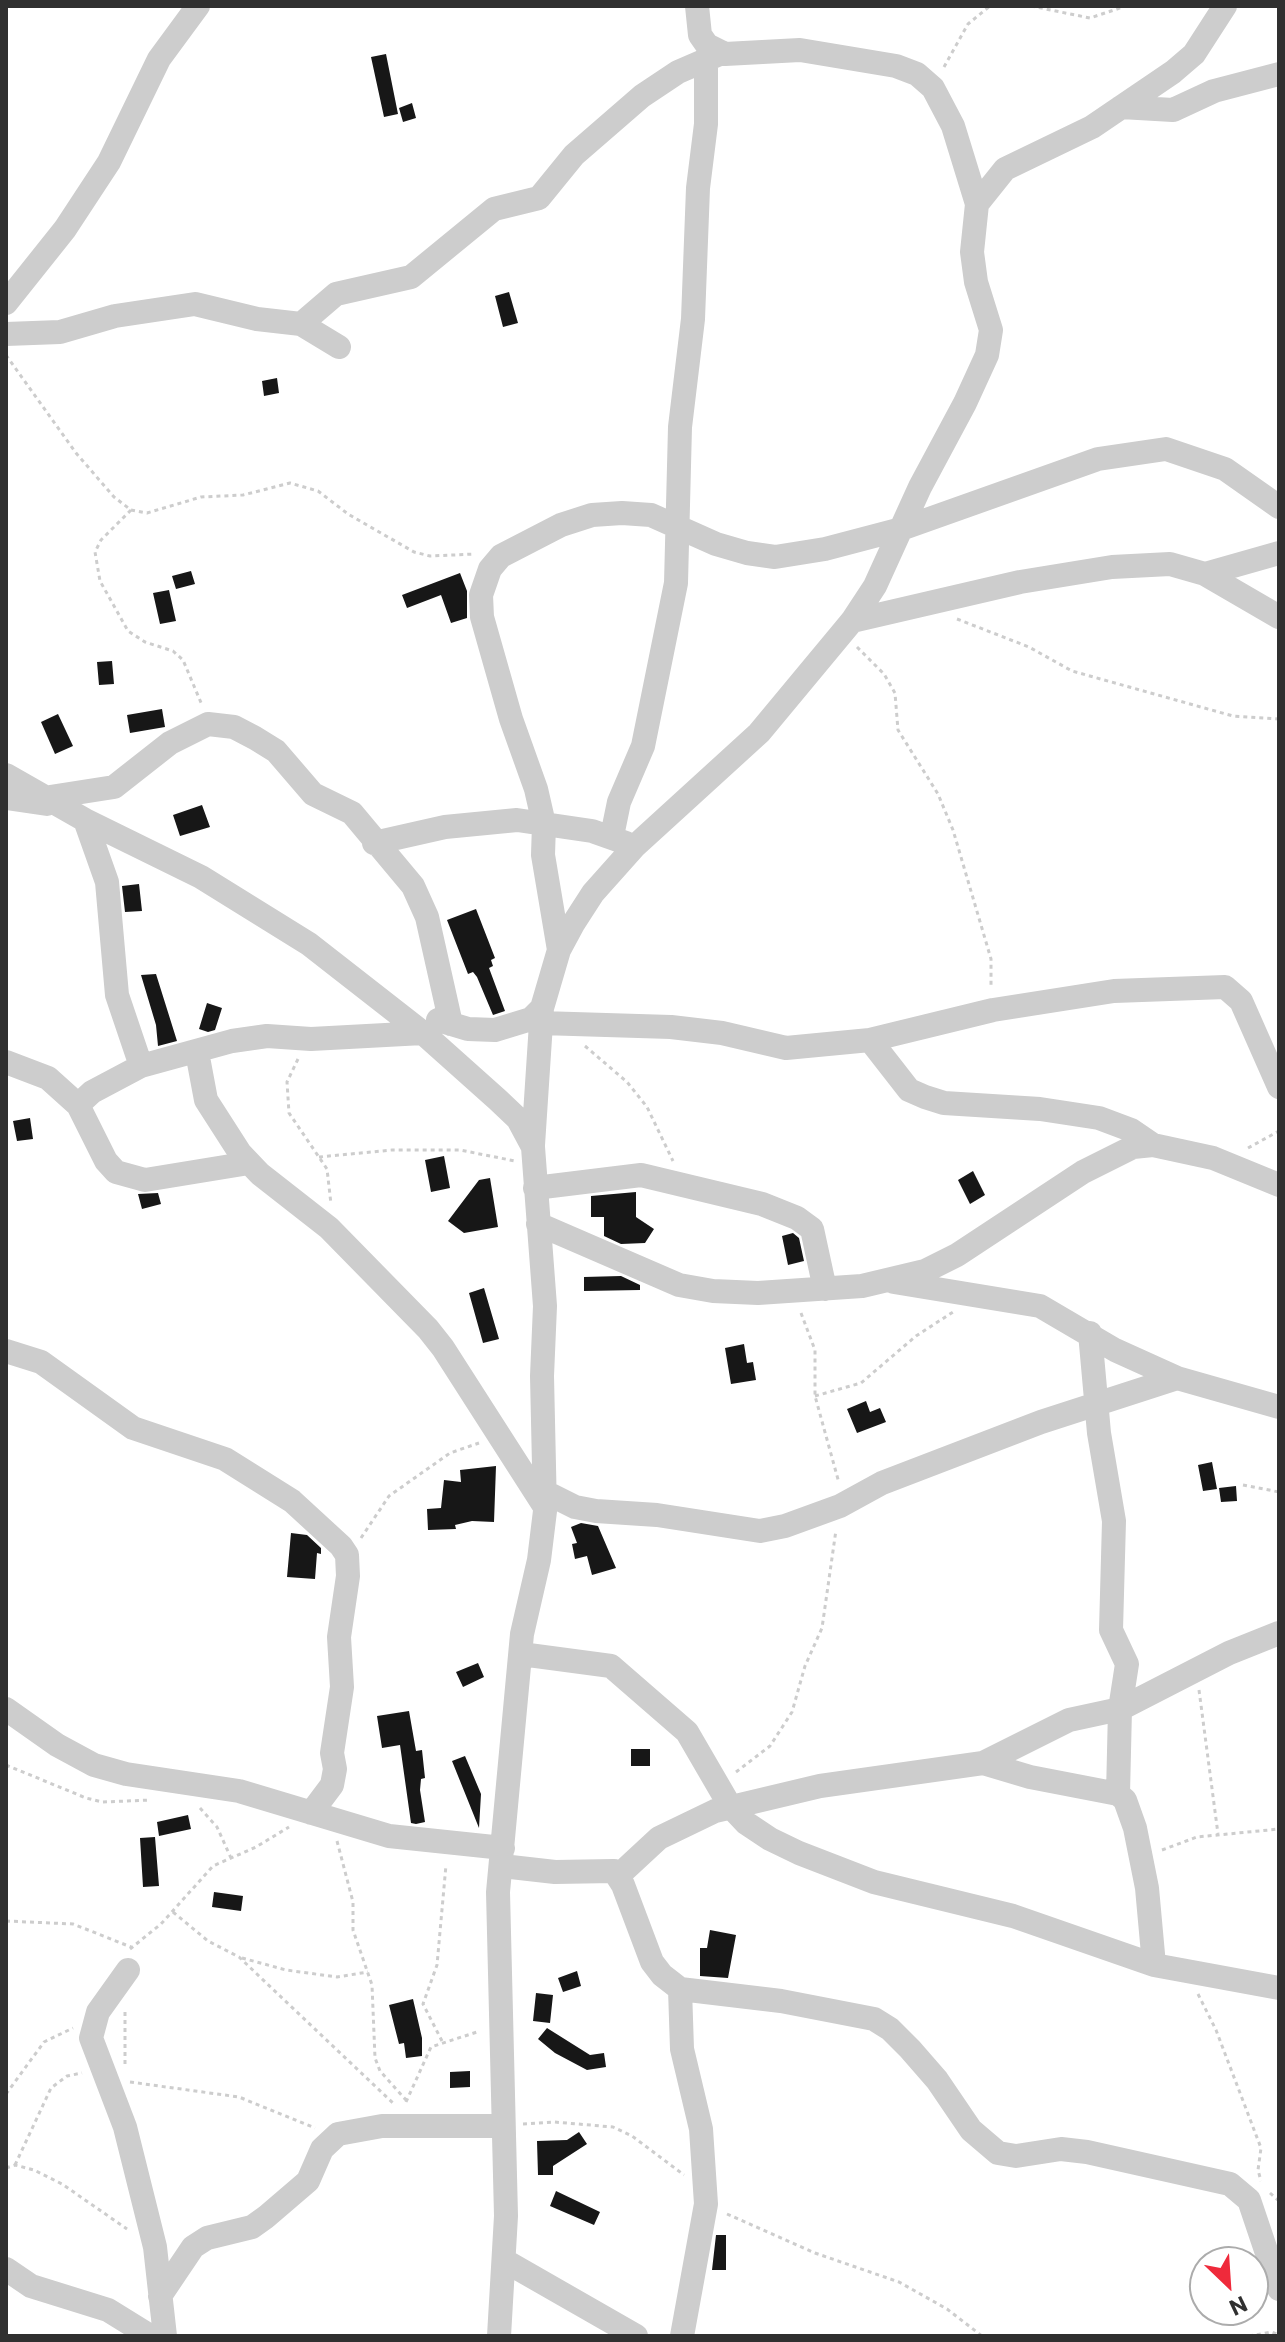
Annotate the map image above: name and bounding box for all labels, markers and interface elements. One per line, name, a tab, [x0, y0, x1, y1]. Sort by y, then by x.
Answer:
north arrow	[1189, 2246, 1269, 2326]
text: N	[1225, 2291, 1252, 2322]

